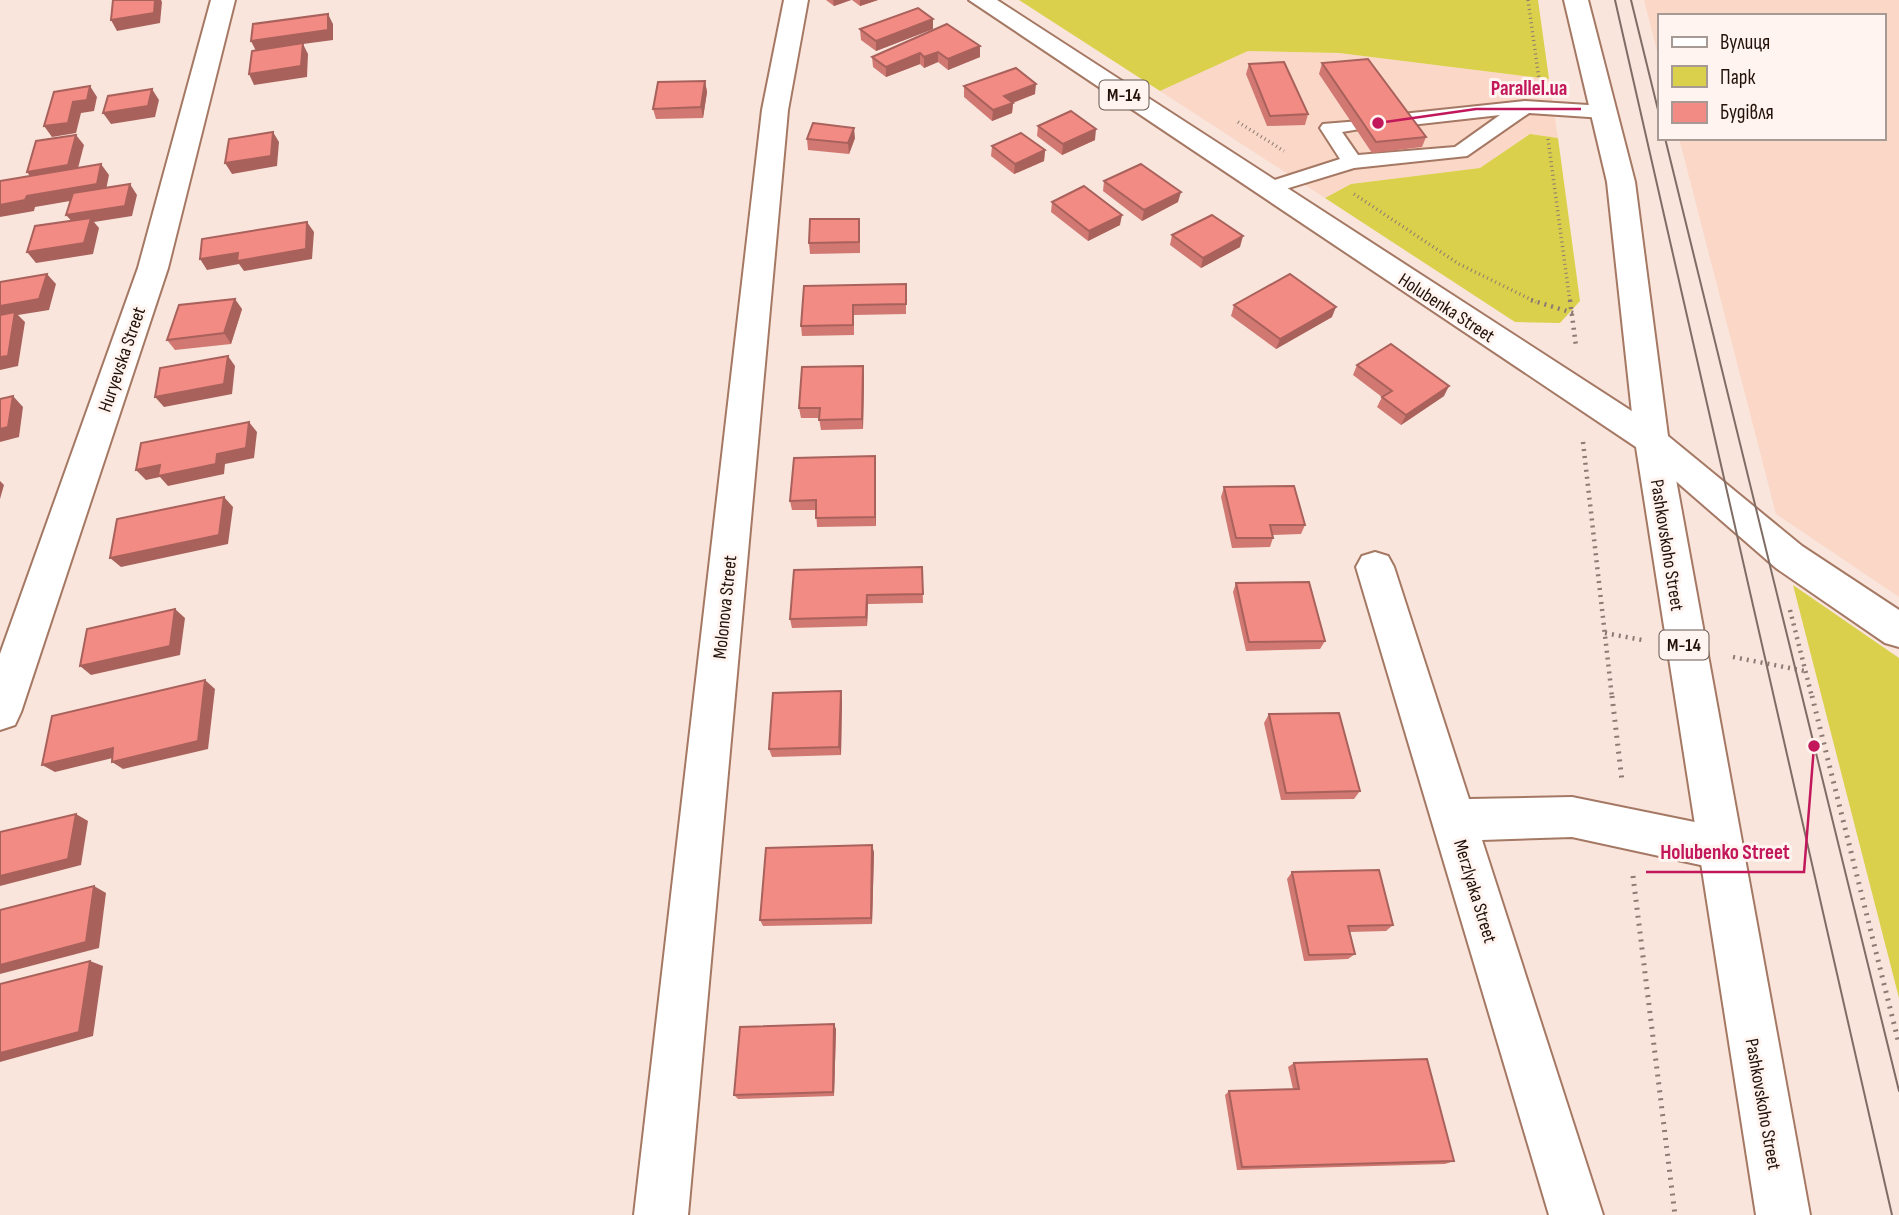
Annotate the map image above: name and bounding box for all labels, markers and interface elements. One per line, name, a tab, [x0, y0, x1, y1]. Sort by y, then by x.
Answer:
legend	[1658, 14, 1885, 140]
text: Вулиця	[1720, 30, 1770, 55]
text: Парк	[1720, 65, 1755, 90]
callout: Parallel.ua	[1476, 67, 1581, 109]
text: Parallel.ua	[1491, 76, 1567, 101]
road number: М-14	[1100, 80, 1148, 110]
text: Будівля	[1720, 100, 1774, 125]
street label: Holubenka Street	[1394, 269, 1499, 348]
street label: Huryevska Street	[94, 304, 151, 415]
street label: Pashkovskoho Street	[1645, 478, 1688, 613]
street label: Molonova Street	[709, 554, 742, 660]
road number: М-14	[1660, 630, 1708, 660]
callout: Holubenko Street	[1646, 830, 1804, 872]
street label: Merzlyaka Street	[1448, 837, 1501, 946]
text: Holubenko Street	[1660, 840, 1790, 865]
street label: Pashkovskoho Street	[1740, 1037, 1785, 1172]

